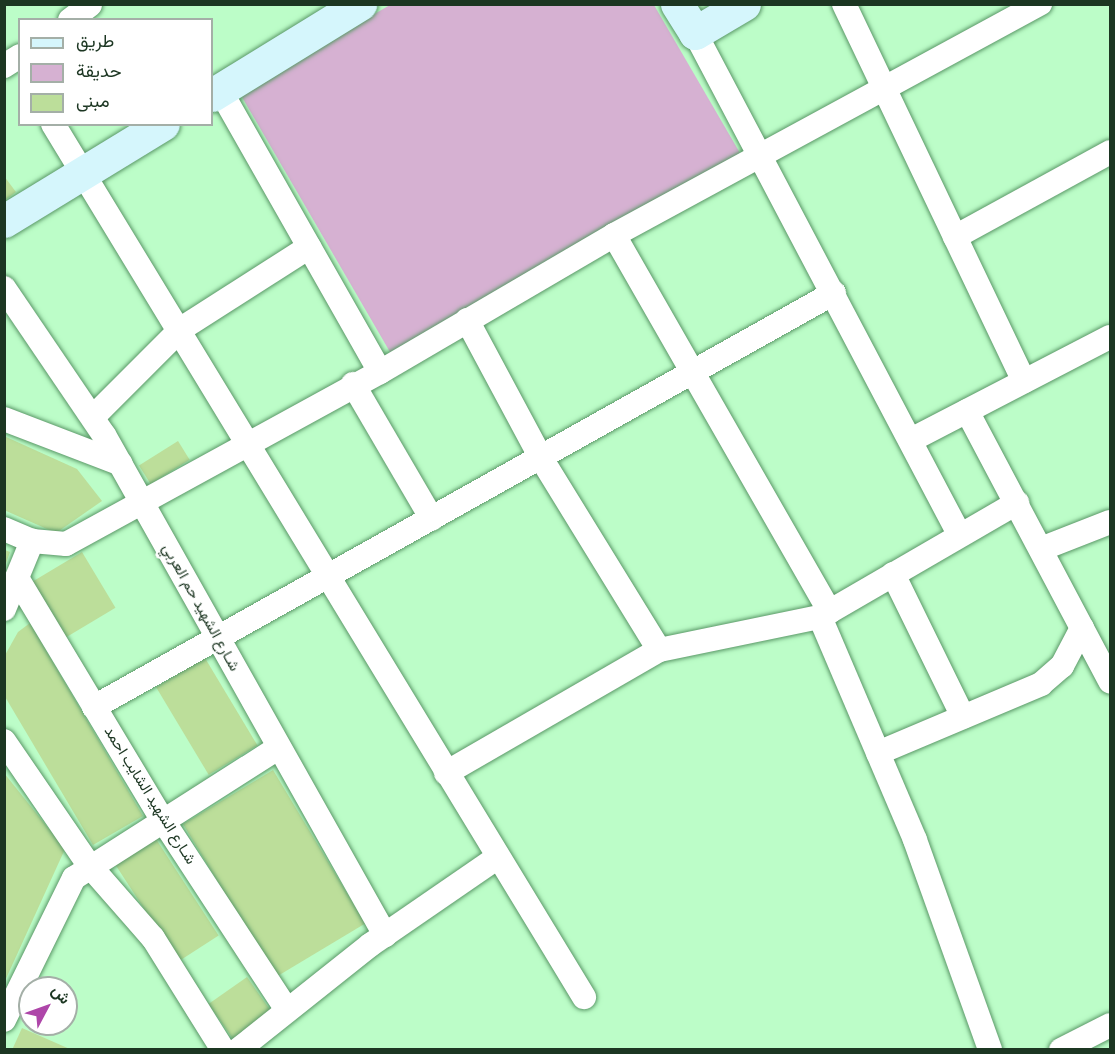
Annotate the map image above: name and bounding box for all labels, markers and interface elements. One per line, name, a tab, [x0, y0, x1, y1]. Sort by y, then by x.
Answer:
legend	[18, 18, 213, 126]
text: طريق	[76, 31, 114, 54]
text: حديقة	[76, 61, 122, 84]
text: مبنى	[76, 91, 110, 114]
street label: شـارع الشهيد حم العربي	[157, 541, 243, 675]
street label: شـارع الشهيد الشايب احمد	[99, 724, 199, 868]
north arrow	[18, 976, 78, 1036]
text: ش	[46, 982, 74, 1009]

